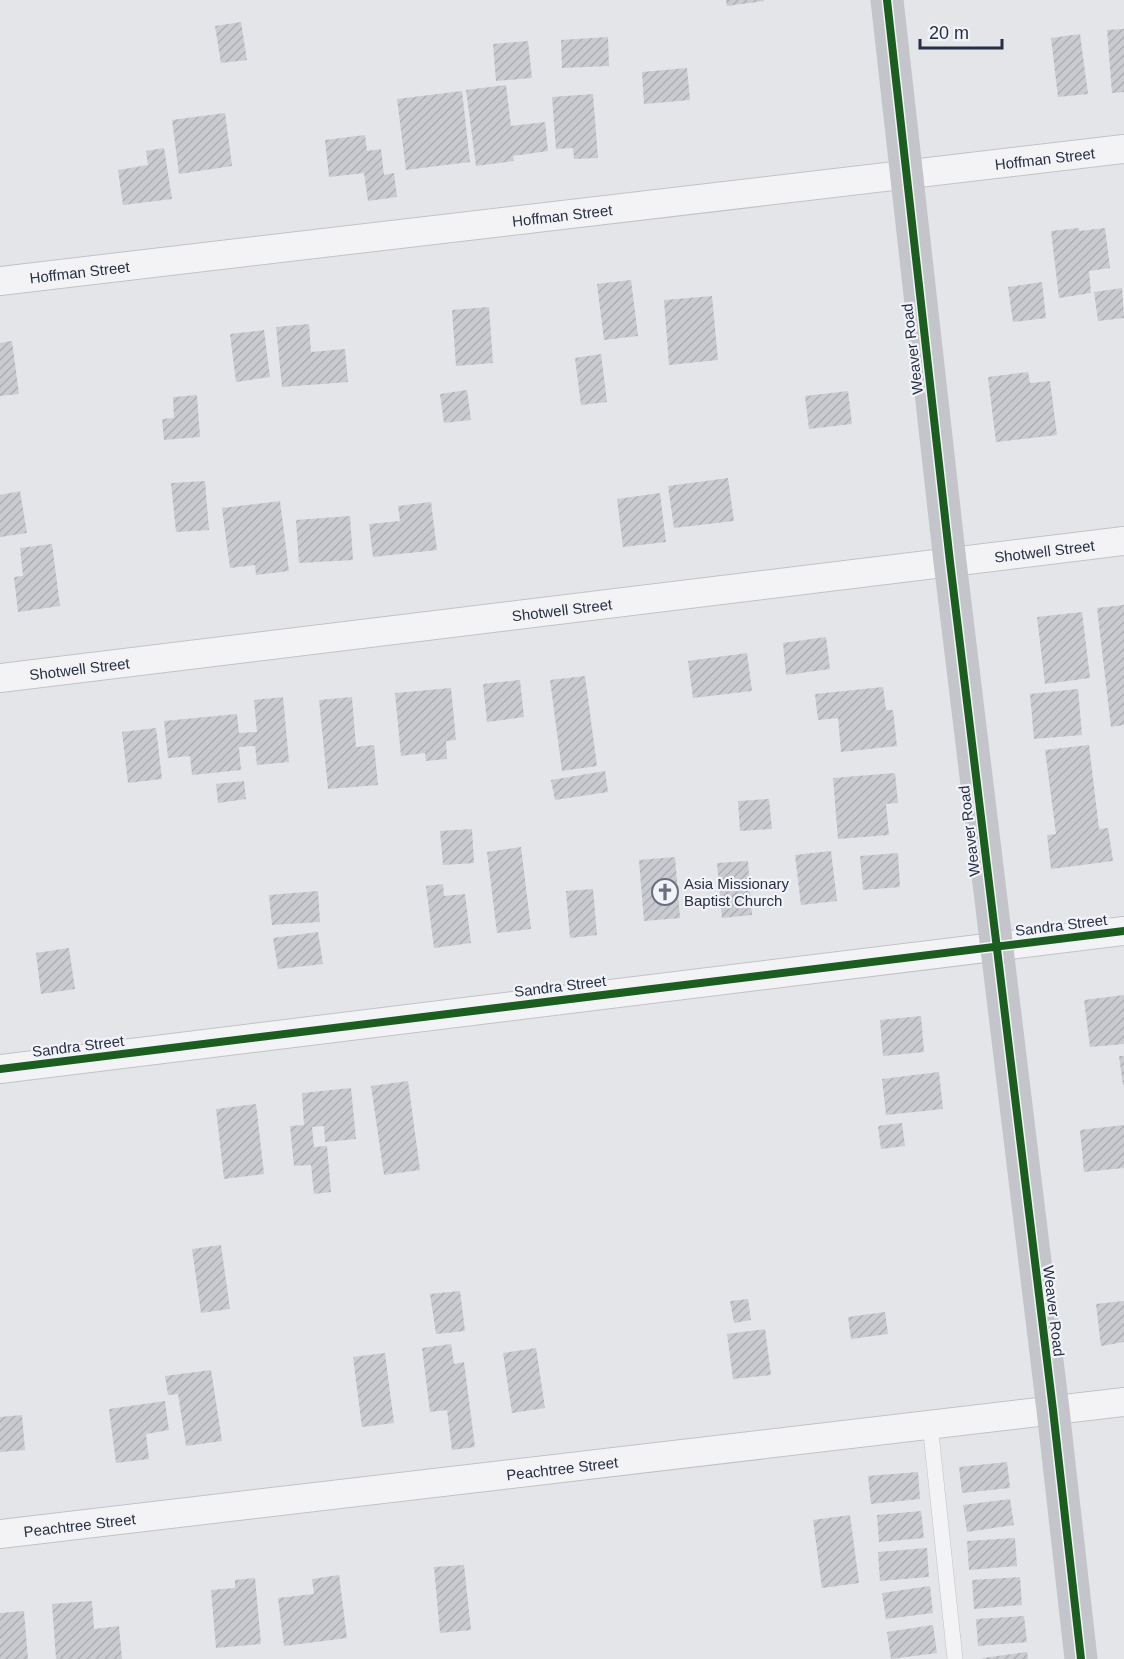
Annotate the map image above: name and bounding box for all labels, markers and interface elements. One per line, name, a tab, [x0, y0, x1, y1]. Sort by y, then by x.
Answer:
scale bar	[920, 12, 1002, 50]
text: 20 m	[929, 23, 969, 43]
street label: Hoffman Street	[994, 144, 1097, 173]
street label: Hoffman Street	[511, 201, 614, 229]
street label: Hoffman Street	[28, 257, 131, 286]
street label: Weaver Road	[898, 303, 926, 395]
street label: Shotwell Street	[993, 536, 1096, 565]
street label: Shotwell Street	[511, 595, 614, 624]
street label: Shotwell Street	[28, 654, 131, 683]
street label: Weaver Road	[955, 785, 983, 877]
place label: Asia Missionary Baptist Church	[684, 875, 790, 909]
church icon: Asia Missionary Baptist Church	[650, 877, 680, 907]
street label: Sandra Street	[1014, 911, 1109, 939]
street label: Sandra Street	[513, 972, 608, 1000]
street label: Sandra Street	[31, 1032, 126, 1060]
street label: Weaver Road	[1040, 1265, 1068, 1357]
street label: Peachtree Street	[505, 1453, 620, 1483]
street label: Peachtree Street	[23, 1510, 137, 1540]

